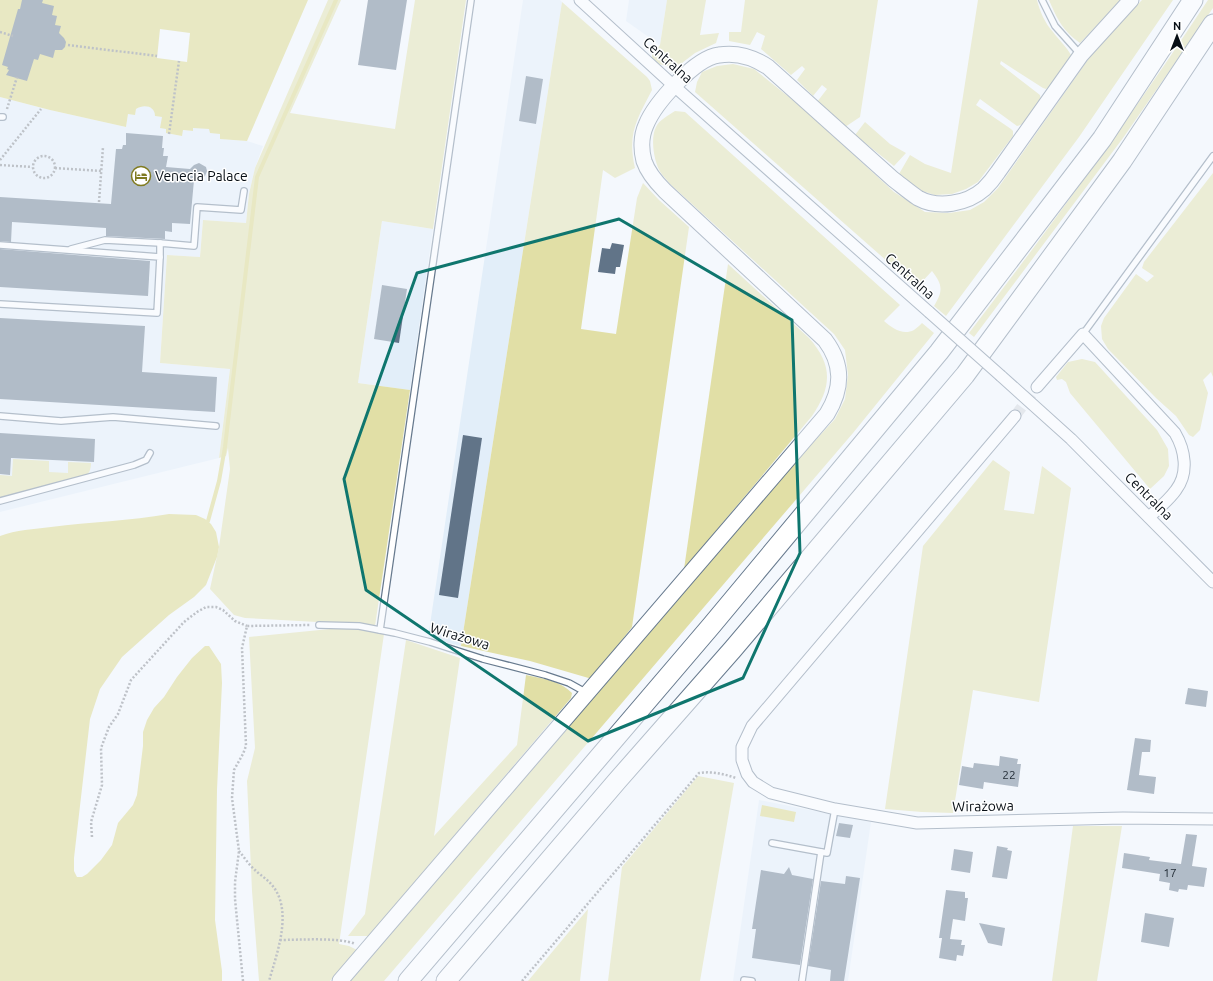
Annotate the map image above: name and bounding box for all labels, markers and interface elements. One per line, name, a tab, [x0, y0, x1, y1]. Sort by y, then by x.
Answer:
north arrow	[1157, 16, 1197, 56]
text: N	[1173, 20, 1181, 32]
street label: Centralna	[640, 34, 696, 86]
hotel icon: Venecia Palace	[130, 165, 152, 187]
place label: Venecia Palace	[155, 168, 248, 184]
street label: Centralna	[882, 250, 938, 302]
street label: Centralna	[1122, 469, 1176, 523]
street label: Wirażowa	[428, 619, 492, 653]
house number: 22	[1002, 768, 1016, 781]
street label: Wirażowa	[952, 797, 1014, 815]
house number: 17	[1163, 866, 1177, 879]

